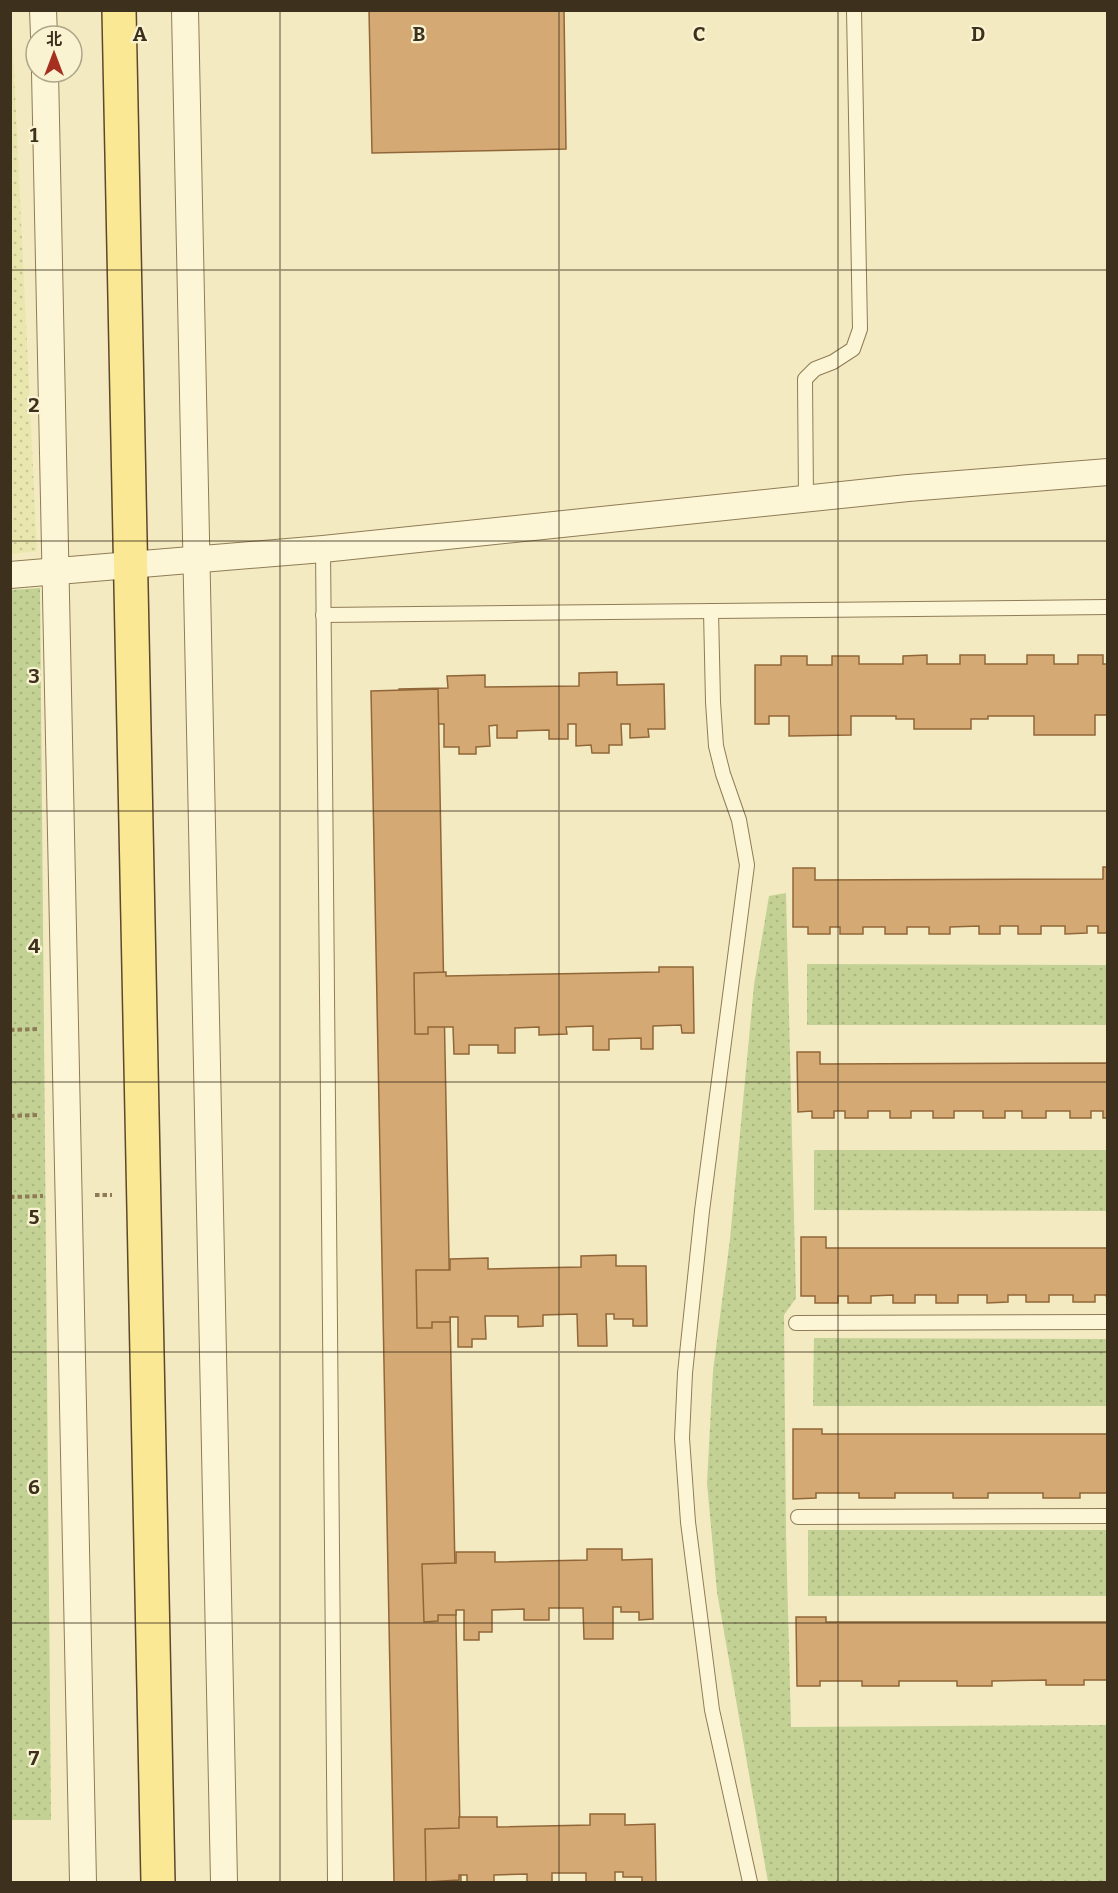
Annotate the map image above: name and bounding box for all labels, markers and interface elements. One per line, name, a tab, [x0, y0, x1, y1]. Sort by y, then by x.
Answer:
text: A	[133, 22, 148, 46]
text: B	[413, 22, 426, 46]
text: C	[693, 22, 705, 46]
text: D	[971, 22, 985, 46]
north arrow	[24, 24, 84, 84]
text: 北	[46, 30, 62, 49]
text: 1	[30, 123, 39, 147]
text: 2	[28, 393, 40, 417]
text: 3	[28, 664, 40, 688]
text: 4	[28, 934, 40, 958]
text: 5	[29, 1205, 40, 1229]
text: 6	[28, 1475, 40, 1499]
text: 7	[29, 1746, 40, 1770]

